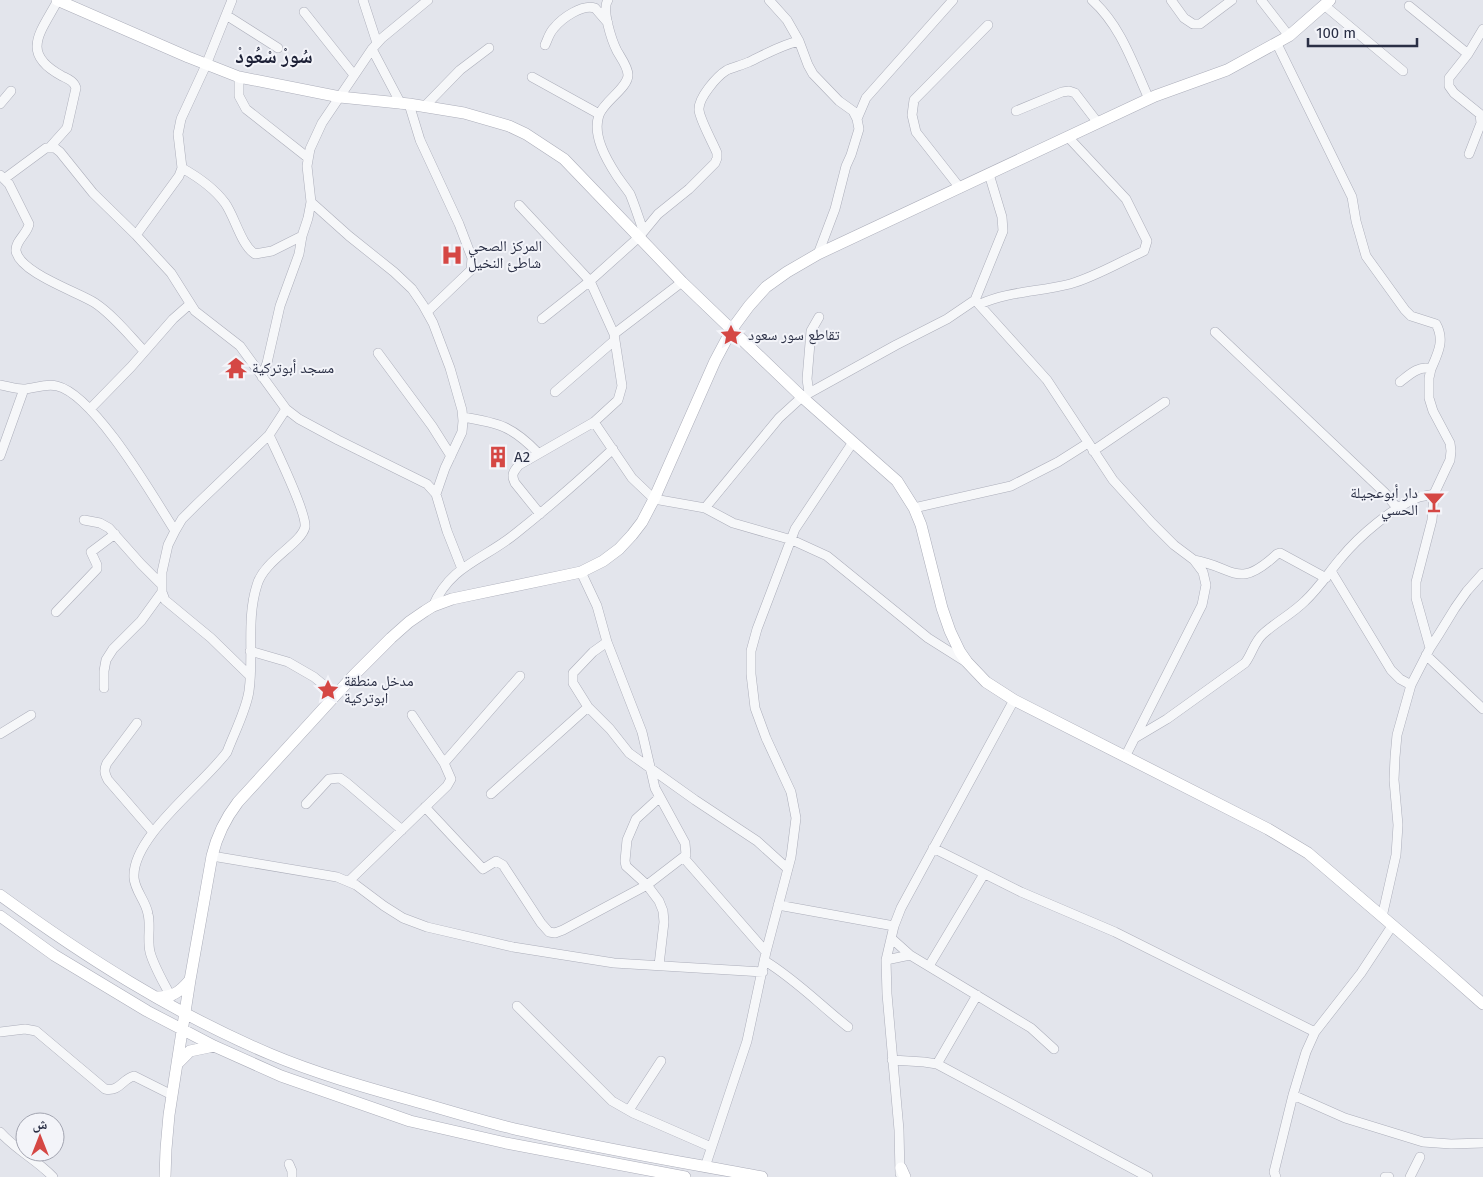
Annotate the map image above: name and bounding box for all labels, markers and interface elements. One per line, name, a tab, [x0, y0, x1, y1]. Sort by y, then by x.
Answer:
scale bar	[1308, 15, 1417, 47]
text: 100 m	[1316, 24, 1356, 42]
district label: سُورْ سْعُودْ	[235, 44, 313, 68]
place label: المركز الصحي شاطئ النخيل	[468, 237, 542, 273]
hospital icon: المركز الصحي شاطئ النخيل	[439, 242, 465, 268]
place icon: تقاطع سور سعود	[718, 322, 744, 348]
place label: تقاطع سور سعود	[748, 326, 840, 345]
temple icon: مسجد أبوتركية	[223, 355, 249, 381]
place label: مسجد أبوتركية	[252, 359, 334, 377]
building icon: A2	[485, 444, 511, 470]
place label: A2	[514, 448, 530, 466]
place label: دار أبوعجيلة الحسي	[1350, 484, 1418, 522]
bar icon: دار أبوعجيلة الحسي	[1421, 489, 1447, 515]
place label: مدخل منطقة ابوتركية	[344, 672, 414, 707]
place icon: مدخل منطقة ابوتركية	[315, 677, 341, 703]
north arrow	[15, 1112, 65, 1162]
text: ش	[33, 1116, 48, 1133]

